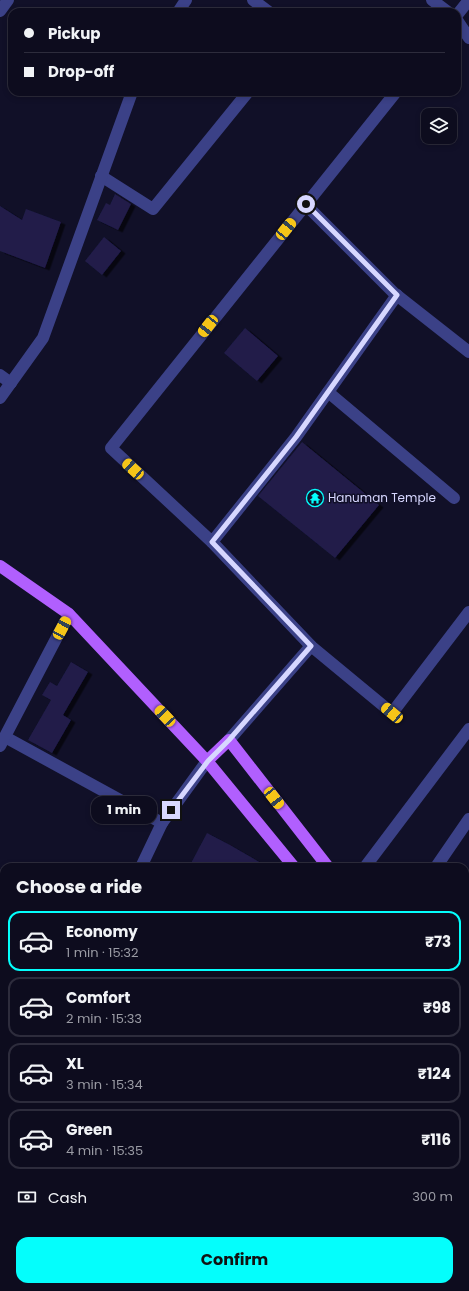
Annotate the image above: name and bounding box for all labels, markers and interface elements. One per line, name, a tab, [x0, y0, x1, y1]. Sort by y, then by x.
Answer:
text: Pickup	[48, 23, 100, 44]
text: Drop-off	[48, 61, 114, 82]
map controls	[421, 108, 457, 144]
button: layers	[421, 108, 457, 144]
route start	[297, 195, 315, 213]
car	[274, 216, 298, 242]
car	[196, 313, 220, 339]
car	[120, 457, 146, 481]
temple icon: Hanuman Temple	[305, 488, 325, 508]
place label: Hanuman Temple	[328, 489, 436, 506]
car	[51, 615, 73, 641]
car	[379, 701, 405, 725]
car	[152, 703, 178, 729]
car	[262, 785, 286, 811]
callout: 1 min	[91, 796, 157, 824]
text: 1 min	[107, 800, 141, 819]
route end	[162, 801, 180, 819]
text: Choose a ride	[16, 874, 142, 899]
text: Economy	[66, 921, 138, 942]
icon: car	[18, 923, 54, 959]
text: ₹73	[425, 931, 451, 952]
text: 1 min · 15:32	[66, 943, 138, 962]
text: Comfort	[66, 987, 130, 1008]
icon: car	[18, 989, 54, 1025]
text: ₹98	[423, 997, 451, 1018]
text: 2 min · 15:33	[66, 1009, 142, 1028]
text: XL	[66, 1053, 84, 1074]
icon: car	[18, 1055, 54, 1091]
text: ₹124	[418, 1063, 451, 1084]
text: 3 min · 15:34	[66, 1075, 143, 1094]
text: Green	[66, 1119, 112, 1140]
icon: car	[18, 1121, 54, 1157]
text: ₹116	[421, 1129, 451, 1150]
text: 4 min · 15:35	[66, 1141, 143, 1160]
icon: cash	[16, 1186, 38, 1208]
text: Cash	[48, 1187, 87, 1208]
text: 300 m	[412, 1187, 453, 1206]
button: Confirm	[16, 1237, 453, 1283]

